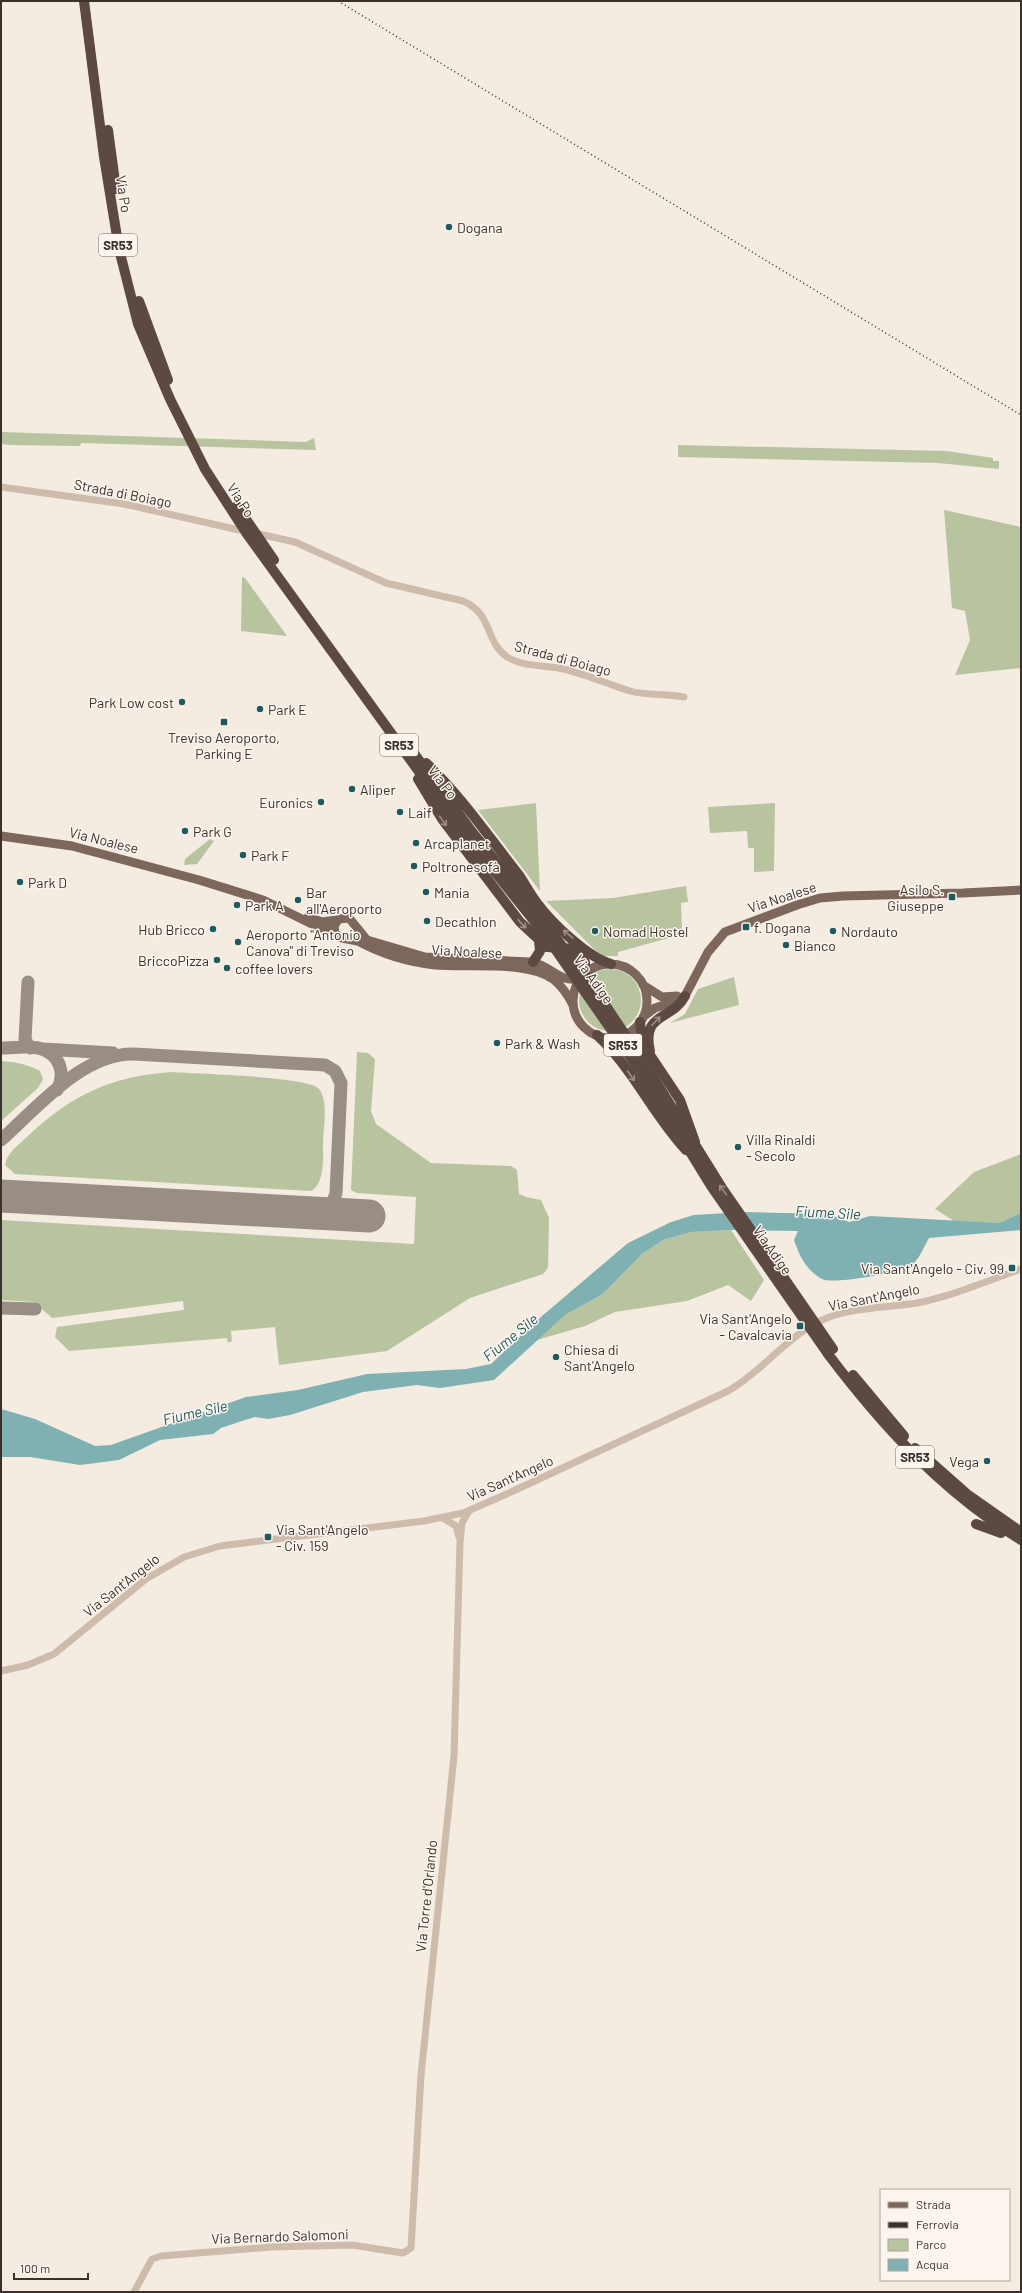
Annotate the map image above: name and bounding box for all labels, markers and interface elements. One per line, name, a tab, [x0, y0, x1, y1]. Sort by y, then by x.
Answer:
street label: Via Po	[113, 174, 135, 214]
place label: Dogana	[457, 219, 503, 236]
marker: Dogana	[444, 222, 454, 232]
road number: SR53	[99, 234, 137, 256]
street label: Strada di Boiago	[73, 475, 173, 511]
street label: Via Po	[224, 480, 258, 520]
street label: Strada di Boiago	[513, 637, 613, 679]
place label: Park Low cost	[89, 694, 174, 711]
marker: Park Low cost	[177, 697, 187, 707]
place label: Park E	[268, 701, 307, 718]
marker: Park E	[255, 704, 265, 714]
marker: Treviso Aeroporto, Parking E	[219, 717, 229, 727]
place label: Treviso Aeroporto, Parking E	[168, 729, 280, 762]
road number: SR53	[380, 734, 418, 756]
street label: Via Po	[425, 762, 461, 802]
place label: Aliper	[360, 781, 395, 798]
marker: Aliper	[347, 784, 357, 794]
place label: Euronics	[259, 794, 313, 811]
marker: Euronics	[316, 797, 326, 807]
place label: Laif	[408, 804, 432, 821]
marker: Laif	[395, 807, 405, 817]
one-way arrow	[439, 815, 447, 826]
street label: Via Noalese	[68, 823, 140, 857]
place label: Park G	[193, 823, 232, 840]
marker: Park G	[180, 826, 190, 836]
place label: Arcaplanet	[424, 835, 490, 852]
marker: Arcaplanet	[411, 838, 421, 848]
place label: Park F	[251, 847, 289, 864]
marker: Park F	[238, 850, 248, 860]
place label: Poltronesofà	[422, 858, 500, 875]
marker: Poltronesofà	[409, 861, 419, 871]
place label: Park D	[28, 874, 67, 891]
marker: Park D	[15, 877, 25, 887]
street label: Via Noalese	[746, 878, 818, 916]
place label: Asilo S. Giuseppe	[887, 881, 944, 914]
place label: Bar all'Aeroporto	[306, 884, 382, 917]
place label: Mania	[434, 884, 469, 901]
marker: Mania	[421, 887, 431, 897]
marker: Asilo S. Giuseppe	[947, 892, 957, 902]
marker: Bar all'Aeroporto	[293, 895, 303, 905]
place label: Park A	[245, 897, 284, 914]
marker: Park A	[232, 900, 242, 910]
place label: Decathlon	[435, 913, 497, 930]
marker: Decathlon	[422, 916, 432, 926]
one-way arrow	[517, 919, 527, 929]
place label: f. Dogana	[754, 919, 811, 936]
place label: Hub Bricco	[138, 921, 205, 938]
marker: f. Dogana	[741, 922, 751, 932]
place label: Nomad Hostel	[603, 923, 688, 940]
place label: Nordauto	[841, 923, 898, 940]
marker: Hub Bricco	[208, 924, 218, 934]
place label: Aeroporto "Antonio Canova" di Treviso	[246, 926, 360, 959]
marker: Nomad Hostel	[590, 926, 600, 936]
marker: Nordauto	[828, 926, 838, 936]
one-way arrow	[563, 930, 573, 939]
marker: Aeroporto "Antonio Canova" di Treviso	[233, 937, 243, 947]
place label: Bianco	[794, 937, 836, 954]
marker: Bianco	[781, 940, 791, 950]
street label: Via Noalese	[431, 941, 503, 961]
street label: Via Adige	[571, 951, 617, 1007]
place label: BriccoPizza	[138, 952, 209, 969]
marker: BriccoPizza	[212, 955, 222, 965]
place label: coffee lovers	[235, 960, 313, 977]
marker: coffee lovers	[222, 963, 232, 973]
one-way arrow	[651, 1016, 661, 1026]
road number: SR53	[604, 1034, 642, 1056]
place label: Park & Wash	[505, 1035, 580, 1052]
marker: Park & Wash	[492, 1038, 502, 1048]
one-way arrow	[627, 1070, 635, 1081]
place label: Villa Rinaldi - Secolo	[746, 1131, 815, 1164]
marker: Villa Rinaldi - Secolo	[733, 1142, 743, 1152]
one-way arrow	[719, 1184, 727, 1196]
water label: Fiume Sile	[795, 1201, 862, 1223]
street label: Via Adige	[750, 1222, 796, 1278]
place label: Via Sant'Angelo - Civ. 99	[861, 1260, 1004, 1277]
marker: Via Sant'Angelo - Civ. 99	[1007, 1263, 1017, 1273]
street label: Via Sant'Angelo	[827, 1280, 921, 1314]
water label: Fiume Sile	[479, 1309, 541, 1365]
place label: Via Sant'Angelo - Cavalcavia	[699, 1310, 792, 1343]
marker: Via Sant'Angelo - Cavalcavia	[795, 1321, 805, 1331]
place label: Chiesa di Sant'Angelo	[564, 1341, 635, 1374]
marker: Chiesa di Sant'Angelo	[551, 1352, 561, 1362]
water label: Fiume Sile	[161, 1396, 229, 1428]
road number: SR53	[896, 1446, 934, 1468]
street label: Via Sant'Angelo	[464, 1451, 556, 1505]
place label: Vega	[949, 1453, 979, 1470]
marker: Vega	[982, 1456, 992, 1466]
place label: Via Sant'Angelo - Civ. 159	[276, 1521, 369, 1554]
marker: Via Sant'Angelo - Civ. 159	[263, 1532, 273, 1542]
street label: Via Sant'Angelo	[79, 1550, 163, 1620]
street label: Via Torre d'Orlando	[412, 1839, 440, 1953]
legend	[880, 2189, 1010, 2281]
text: Strada	[916, 2197, 951, 2211]
text: Ferrovia	[916, 2217, 959, 2231]
street label: Via Bernardo Salomoni	[211, 2225, 349, 2247]
text: Parco	[916, 2237, 946, 2251]
scale bar	[14, 2255, 88, 2281]
text: Acqua	[916, 2257, 949, 2271]
text: 100 m	[20, 2261, 50, 2275]

